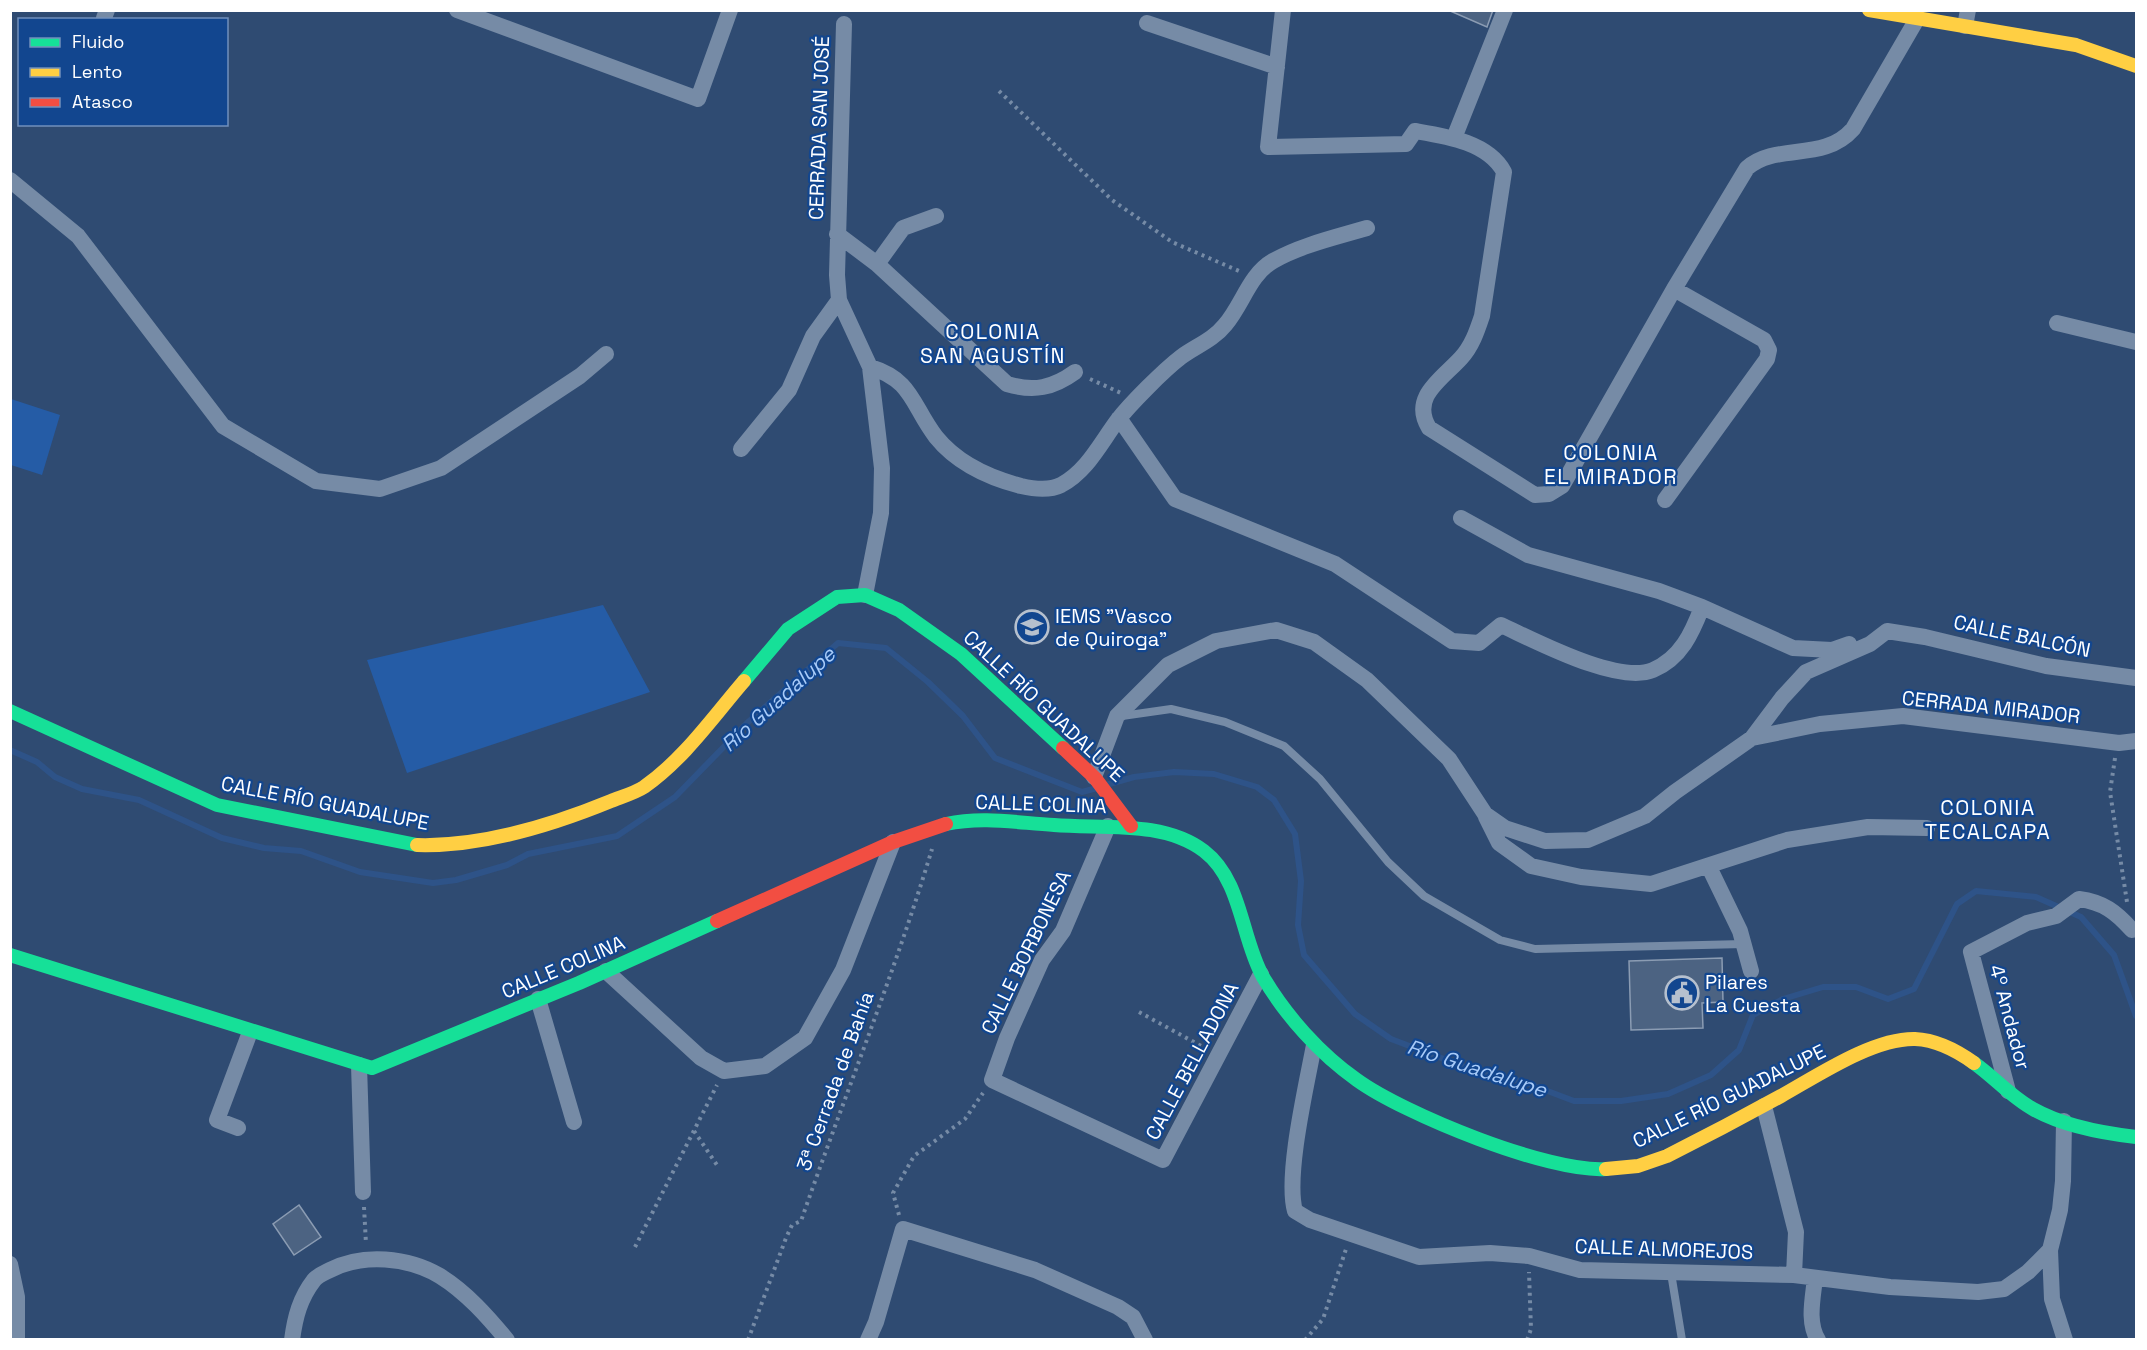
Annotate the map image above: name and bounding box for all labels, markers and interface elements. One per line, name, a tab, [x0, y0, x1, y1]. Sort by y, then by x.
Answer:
legend	[18, 18, 228, 126]
text: Fluido	[72, 30, 124, 53]
street label: CERRADA SAN JOSÉ	[803, 36, 835, 220]
text: Lento	[72, 60, 122, 83]
text: Atasco	[72, 90, 133, 113]
district label: COLONIA SAN AGUSTÍN	[920, 318, 1066, 369]
district label: COLONIA EL MIRADOR	[1544, 439, 1678, 490]
place label: IEMS "Vasco de Quiroga"	[1055, 603, 1172, 652]
school or university icon: IEMS "Vasco de Quiroga"	[1014, 609, 1050, 645]
street label: CALLE BALCÓN	[1951, 609, 2093, 663]
street label: CALLE RÍO GUADALUPE	[958, 624, 1130, 788]
water label: Río Guadalupe	[715, 639, 842, 757]
street label: CERRADA MIRADOR	[1901, 685, 2081, 729]
street label: CALLE RÍO GUADALUPE	[219, 770, 431, 836]
street label: CALLE COLINA	[975, 789, 1108, 819]
district label: COLONIA TECALCAPA	[1925, 794, 2051, 845]
street label: CALLE BORBONESA	[975, 866, 1077, 1038]
street label: CALLE COLINA	[497, 929, 629, 1005]
street label: 4º Andador	[1983, 962, 2037, 1072]
place label: Pilares La Cuesta	[1705, 969, 1800, 1018]
public building icon: Pilares La Cuesta	[1664, 975, 1700, 1011]
street label: CALLE BELLADONA	[1139, 977, 1245, 1144]
street label: 3ª Cerrada de Bahía	[790, 988, 880, 1174]
water label: Río Guadalupe	[1404, 1033, 1552, 1104]
street label: CALLE RÍO GUADALUPE	[1628, 1038, 1830, 1154]
street label: CALLE ALMOREJOS	[1574, 1233, 1754, 1265]

